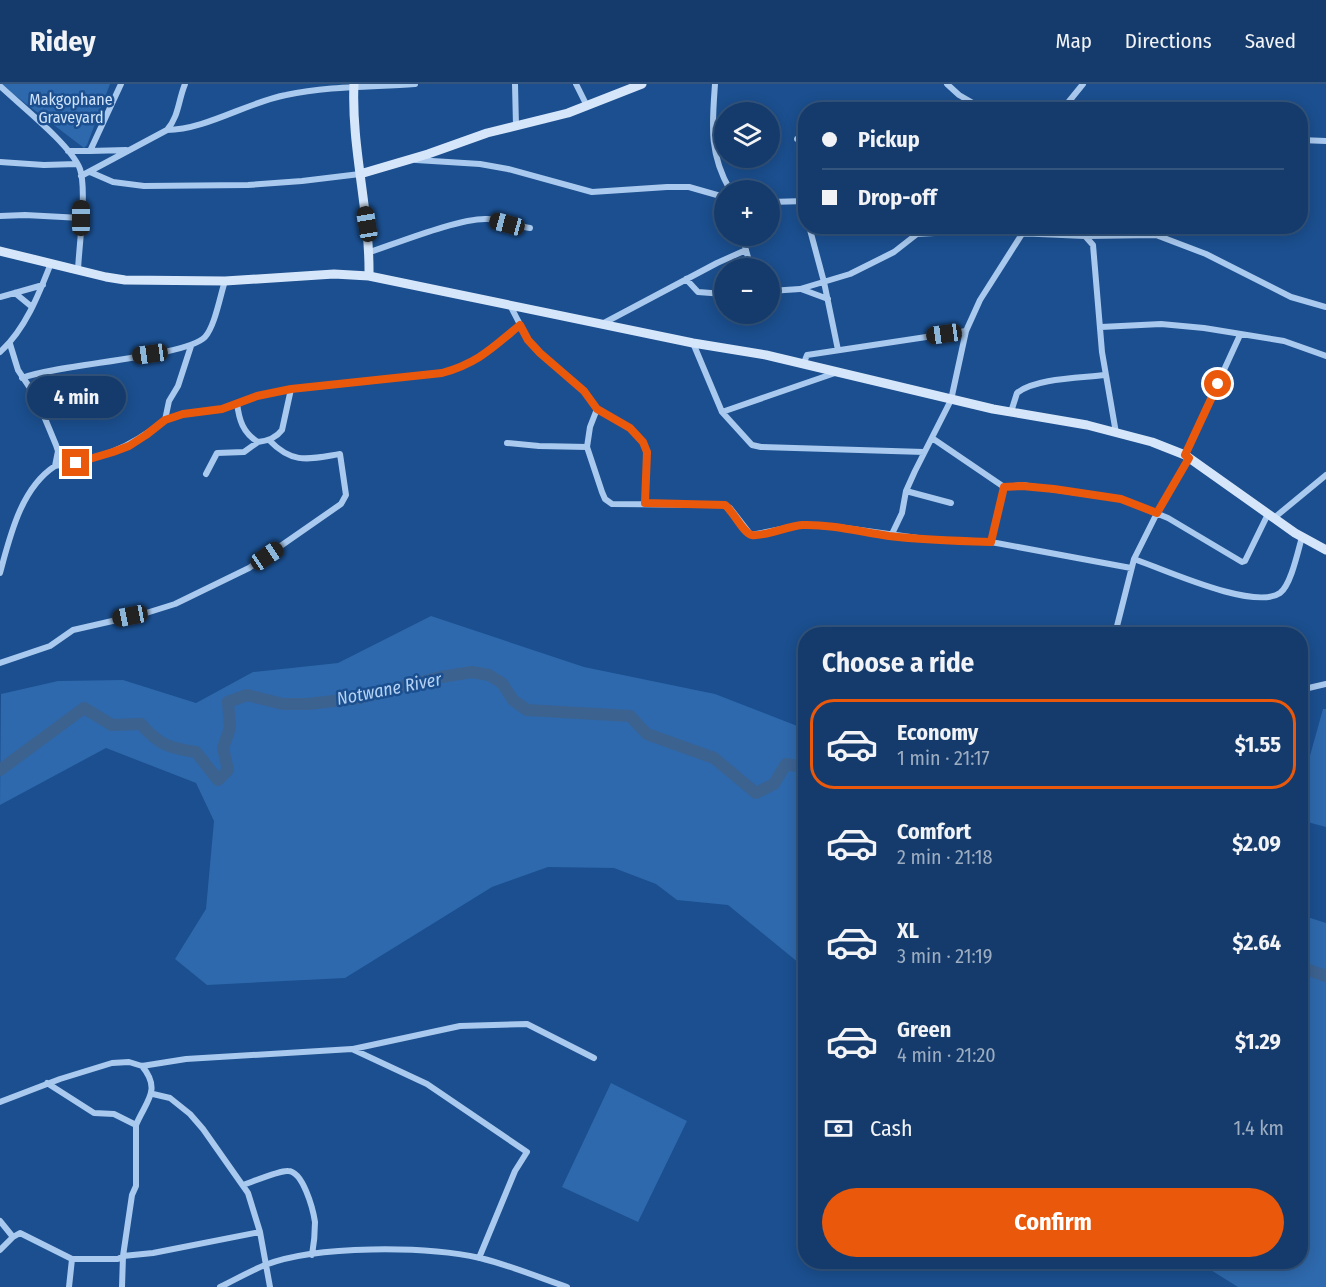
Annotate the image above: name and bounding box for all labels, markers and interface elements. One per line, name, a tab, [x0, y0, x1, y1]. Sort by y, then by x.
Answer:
text: Ridey	[30, 25, 96, 58]
text: Map	[1055, 28, 1092, 54]
text: Directions	[1125, 28, 1212, 54]
text: Saved	[1245, 28, 1296, 54]
park label: Makgophane Graveyard	[29, 90, 113, 127]
map controls	[714, 102, 780, 324]
button: layers	[714, 102, 780, 168]
text: Pickup	[858, 126, 920, 153]
button: +	[714, 180, 780, 246]
text: Drop-off	[858, 184, 937, 211]
car	[72, 200, 90, 236]
car	[355, 205, 379, 243]
car	[487, 211, 527, 237]
button: −	[714, 258, 780, 324]
car	[925, 323, 963, 345]
car	[131, 343, 169, 365]
route start	[1204, 370, 1231, 397]
callout: 4 min	[26, 376, 125, 418]
text: 4 min	[54, 385, 99, 409]
route end	[62, 449, 89, 476]
car	[247, 538, 287, 574]
car	[111, 604, 149, 628]
text: Choose a ride	[822, 647, 974, 679]
water label: Notwane River	[335, 668, 444, 710]
icon: car	[825, 717, 879, 771]
text: Economy	[897, 719, 978, 746]
text: $1.55	[1235, 731, 1281, 758]
text: 1 min · 21:17	[897, 746, 990, 770]
icon: car	[825, 816, 879, 870]
text: Comfort	[897, 818, 971, 845]
text: $2.09	[1232, 830, 1281, 857]
text: 2 min · 21:18	[897, 845, 993, 869]
icon: car	[825, 915, 879, 969]
text: XL	[897, 917, 919, 944]
text: $2.64	[1232, 929, 1281, 956]
text: 3 min · 21:19	[897, 944, 992, 968]
icon: car	[825, 1014, 879, 1068]
text: Green	[897, 1016, 951, 1043]
text: $1.29	[1235, 1028, 1281, 1055]
text: 4 min · 21:20	[897, 1043, 996, 1067]
icon: cash	[822, 1112, 855, 1145]
text: Cash	[870, 1115, 913, 1142]
text: 1.4 km	[1234, 1116, 1284, 1140]
button: Confirm	[822, 1188, 1284, 1257]

